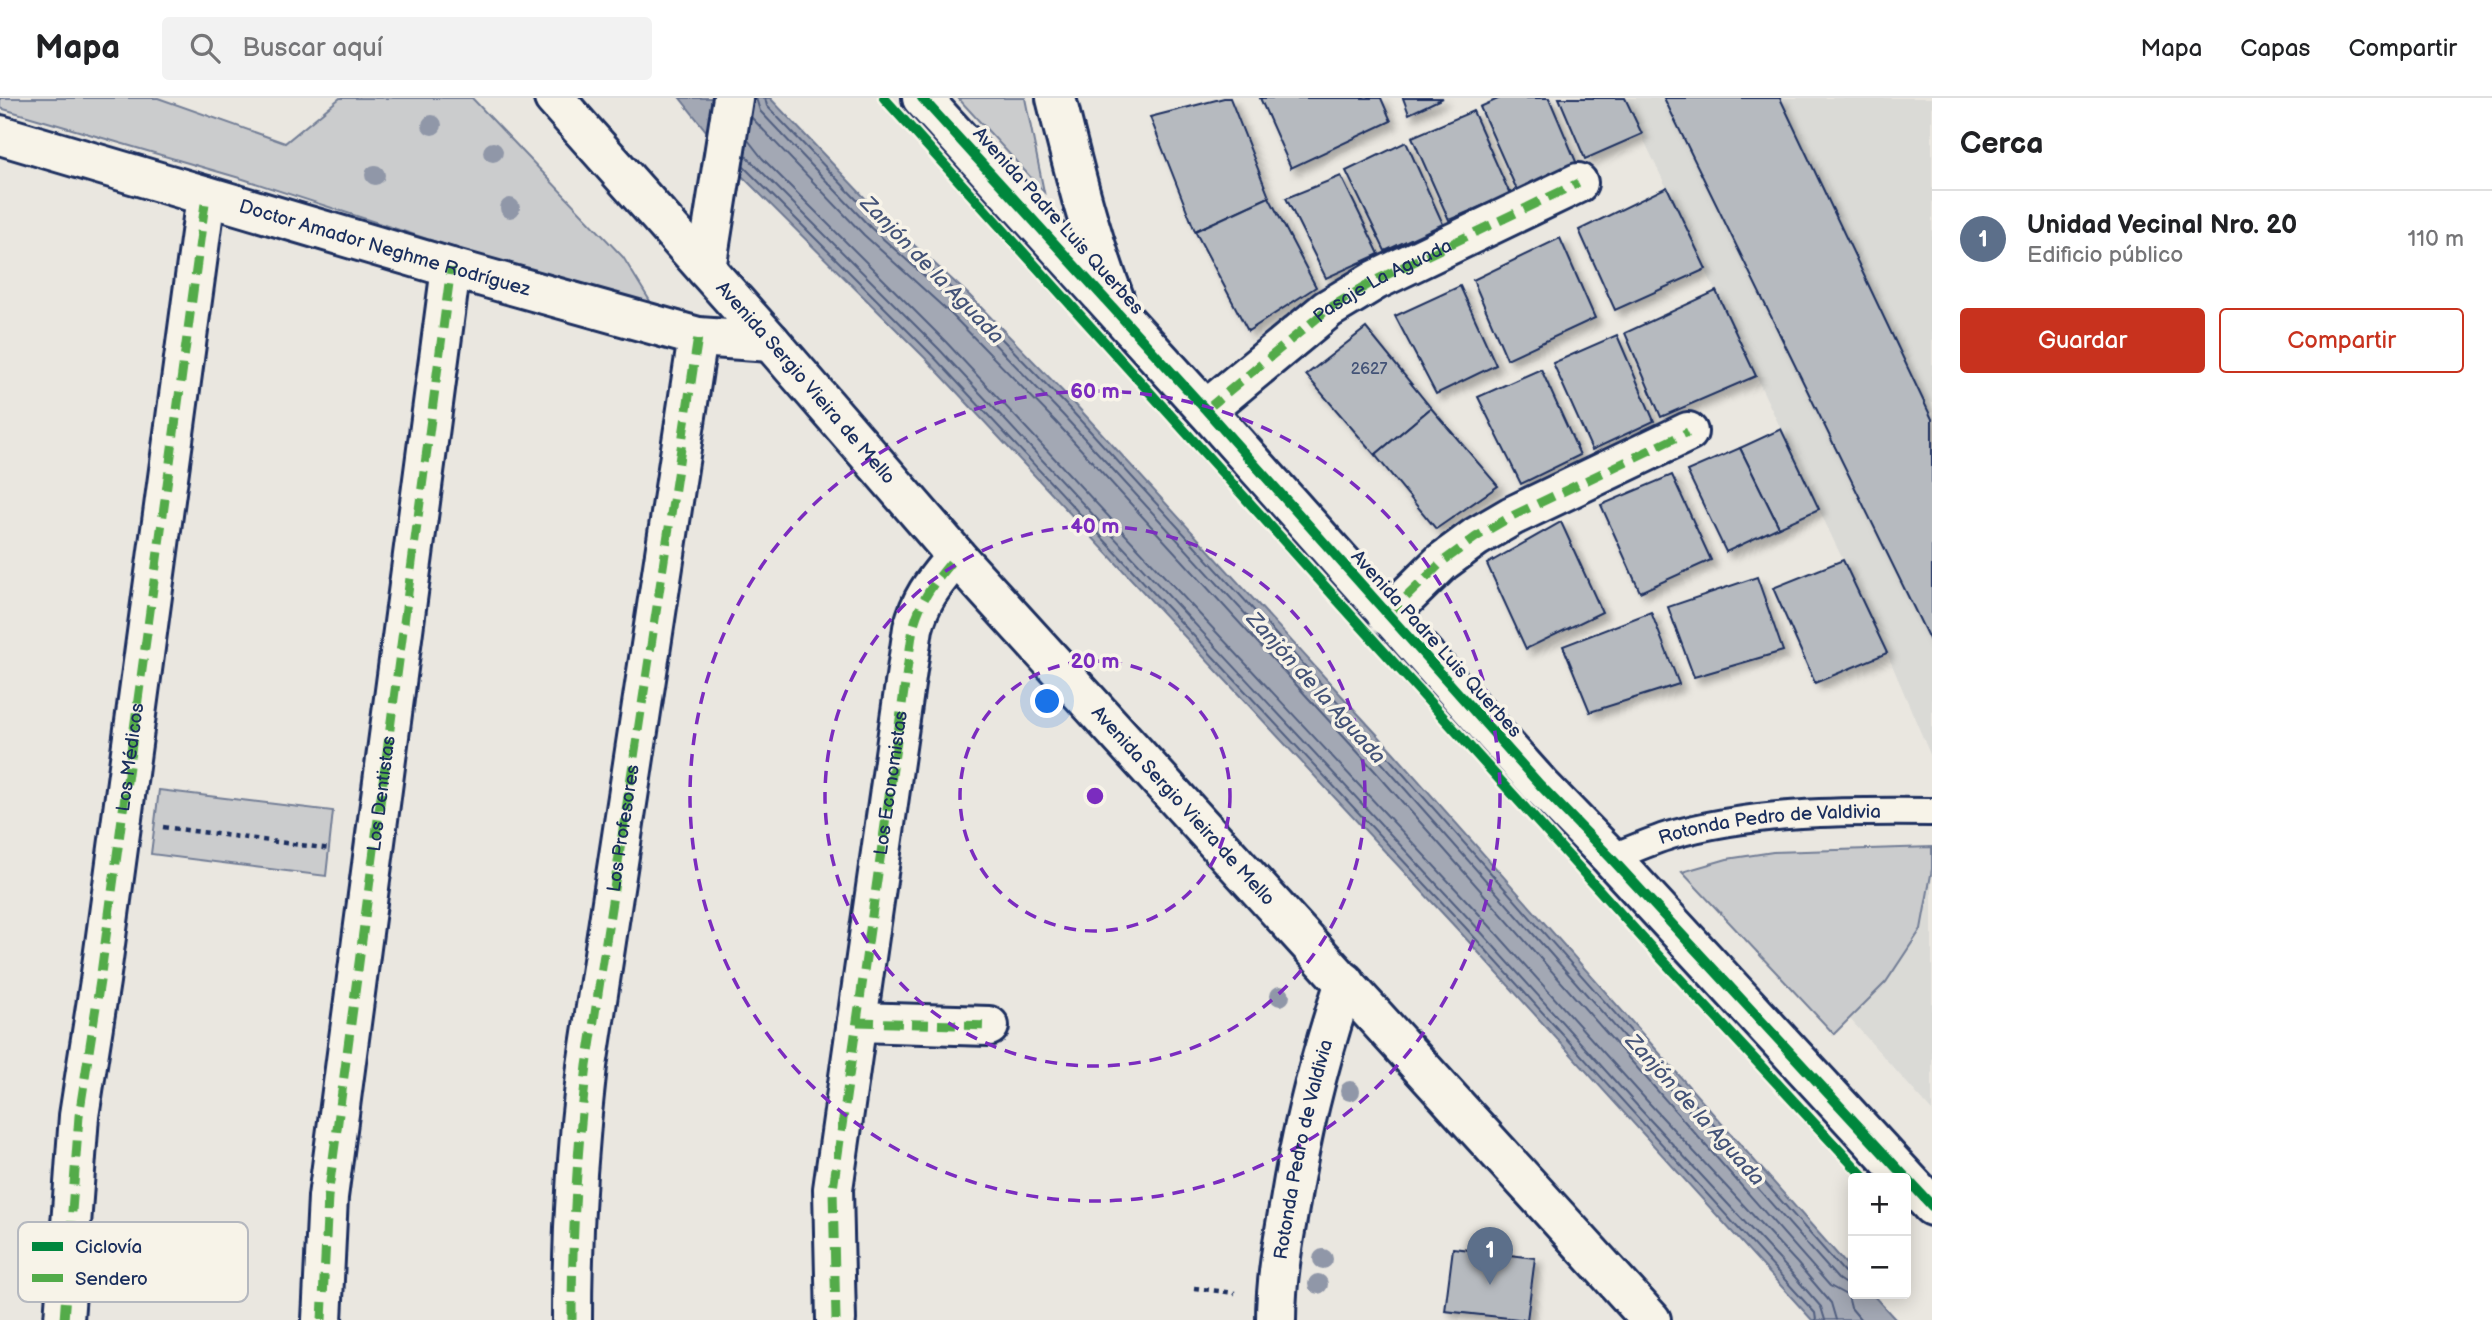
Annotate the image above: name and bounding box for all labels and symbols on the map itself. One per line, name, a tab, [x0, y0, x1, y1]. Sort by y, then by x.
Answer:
street label: Avenida Padre Luis Querbes	[968, 123, 1148, 319]
water label: Zanjón de la Aguada	[854, 190, 1009, 349]
street label: Doctor Amador Neghme Rodríguez	[237, 195, 534, 301]
street label: Pasaje La Aguada	[1309, 234, 1456, 328]
street label: Avenida Sergio Vieira de Mello	[711, 277, 900, 489]
house number: 2627	[1351, 360, 1387, 379]
text: 60 m	[1070, 379, 1120, 404]
text: 40 m	[1070, 514, 1120, 539]
street label: Avenida Padre Luis Querbes	[1346, 546, 1526, 742]
water label: Zanjón de la Aguada	[1241, 606, 1391, 769]
text: 20 m	[1071, 649, 1119, 674]
your location	[1030, 684, 1064, 718]
street label: Avenida Sergio Vieira de Mello	[1087, 701, 1280, 910]
street label: Los Médicos	[112, 702, 149, 813]
street label: Los Economistas	[869, 709, 913, 857]
street label: Los Dentistas	[362, 734, 400, 853]
street label: Los Profesores	[602, 763, 644, 894]
centre of rings	[1083, 784, 1107, 808]
street label: Rotonda Pedro de Valdivia	[1656, 800, 1881, 850]
water label: Zanjón de la Aguada	[1620, 1028, 1770, 1191]
street label: Rotonda Pedro de Valdivia	[1269, 1037, 1338, 1261]
legend	[18, 1222, 248, 1302]
pin: 1	[1467, 1227, 1513, 1285]
text: Ciclovía	[75, 1236, 142, 1259]
text: Sendero	[75, 1268, 148, 1291]

